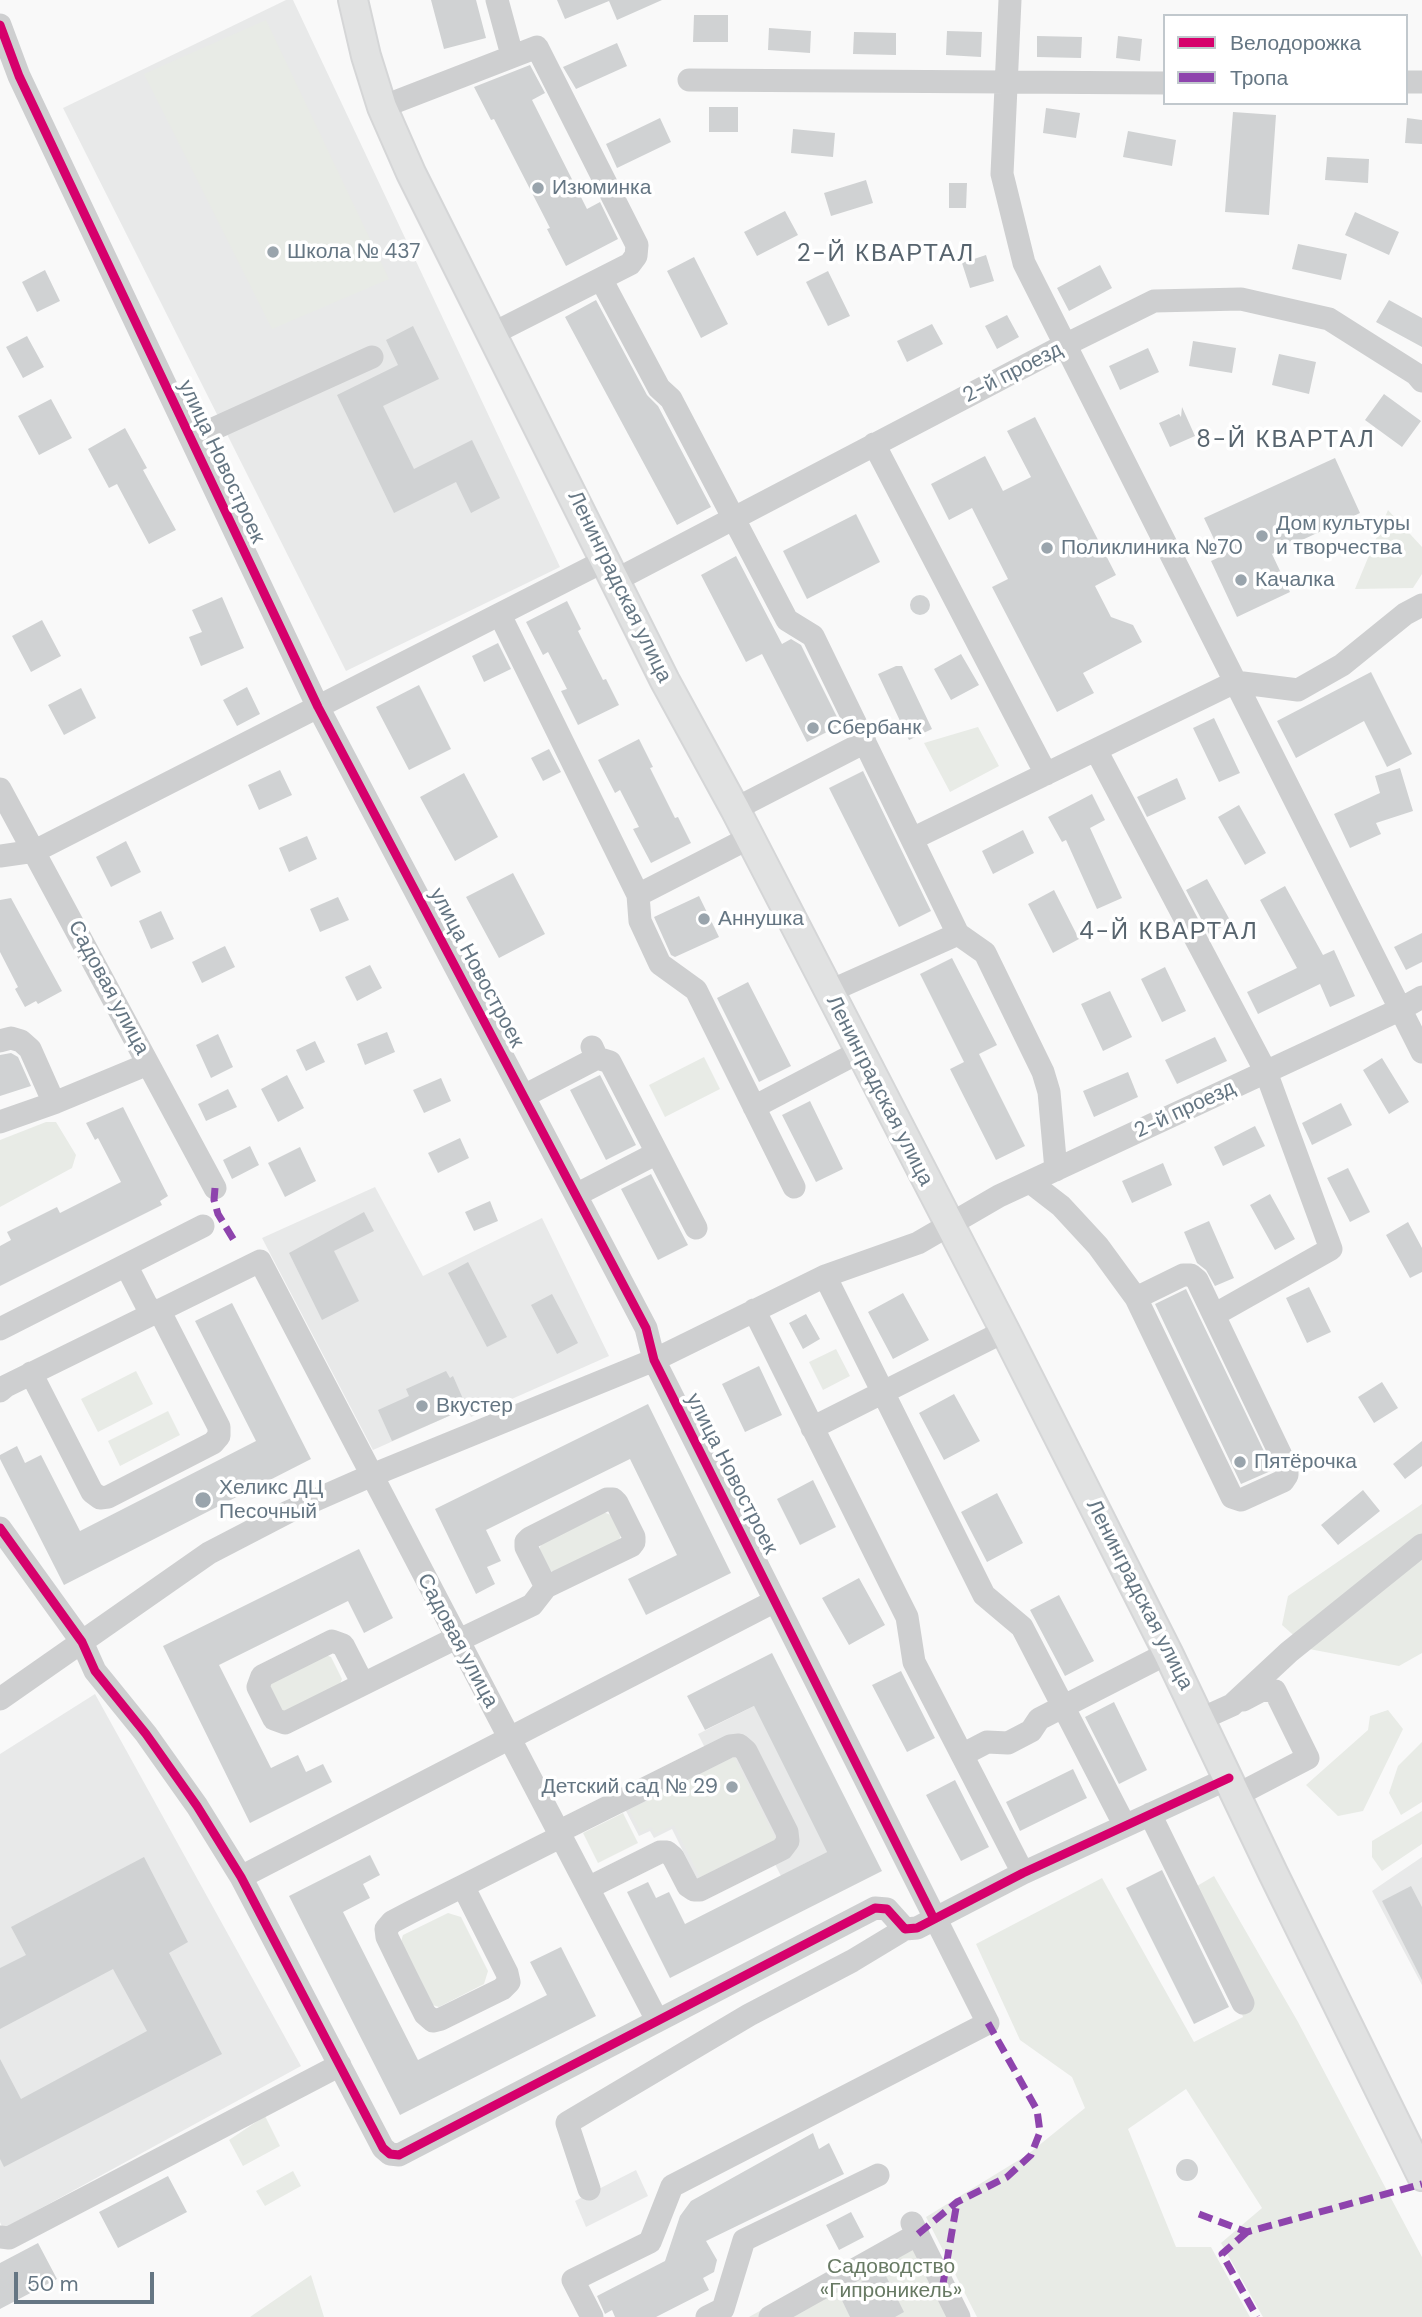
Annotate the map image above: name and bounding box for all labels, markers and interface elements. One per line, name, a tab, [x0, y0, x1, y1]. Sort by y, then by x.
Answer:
legend	[1163, 14, 1408, 105]
text: Велодорожка	[1230, 29, 1361, 57]
text: Тропа	[1230, 64, 1288, 92]
place label: Изюминка	[552, 175, 651, 201]
marker: Изюминка	[530, 180, 546, 196]
place label: Школа № 437	[287, 239, 421, 265]
district label: 2-Й КВАРТАЛ	[798, 241, 974, 269]
marker: Школа № 437	[265, 244, 281, 260]
street label: 2-й проезд	[959, 337, 1067, 409]
street label: улица Новостроек	[172, 376, 270, 548]
district label: 8-Й КВАРТАЛ	[1198, 427, 1374, 455]
street label: Ленинградская улица	[562, 487, 676, 687]
place label: Дом культуры и творчества	[1276, 511, 1410, 561]
marker: Дом культуры и творчества	[1254, 528, 1270, 544]
place label: Поликлиника №70	[1061, 535, 1243, 561]
marker: Поликлиника №70	[1039, 540, 1055, 556]
place label: Качалка	[1255, 567, 1335, 593]
marker: Качалка	[1233, 572, 1249, 588]
place label: Сбербанк	[827, 715, 921, 741]
marker: Сбербанк	[805, 720, 821, 736]
street label: улица Новостроек	[423, 884, 529, 1052]
place label: Аннушка	[718, 906, 804, 932]
marker: Аннушка	[696, 911, 712, 927]
street label: Садовая улица	[62, 917, 154, 1059]
district label: 4-Й КВАРТАЛ	[1081, 919, 1257, 947]
street label: Ленинградская улица	[820, 992, 938, 1190]
street label: 2-й проезд	[1131, 1076, 1239, 1144]
street label: улица Новостроек	[680, 1389, 782, 1559]
place label: Вкустер	[436, 1393, 513, 1419]
marker: Вкустер	[414, 1398, 430, 1414]
place label: Пятёрочка	[1254, 1449, 1357, 1475]
marker: Пятёрочка	[1232, 1454, 1248, 1470]
place label: Хеликс ДЦ Песочный	[219, 1475, 323, 1525]
marker: Хеликс ДЦ Песочный	[193, 1490, 213, 1510]
street label: Ленинградская улица	[1080, 1496, 1198, 1694]
street label: Садовая улица	[411, 1570, 503, 1712]
place label: Детский сад № 29	[541, 1774, 718, 1800]
marker: Детский сад № 29	[724, 1779, 740, 1795]
park label: Садоводство «Гипроникель»	[820, 2254, 962, 2304]
scale bar	[18, 2258, 158, 2302]
text: 50 m	[27, 2270, 78, 2298]

